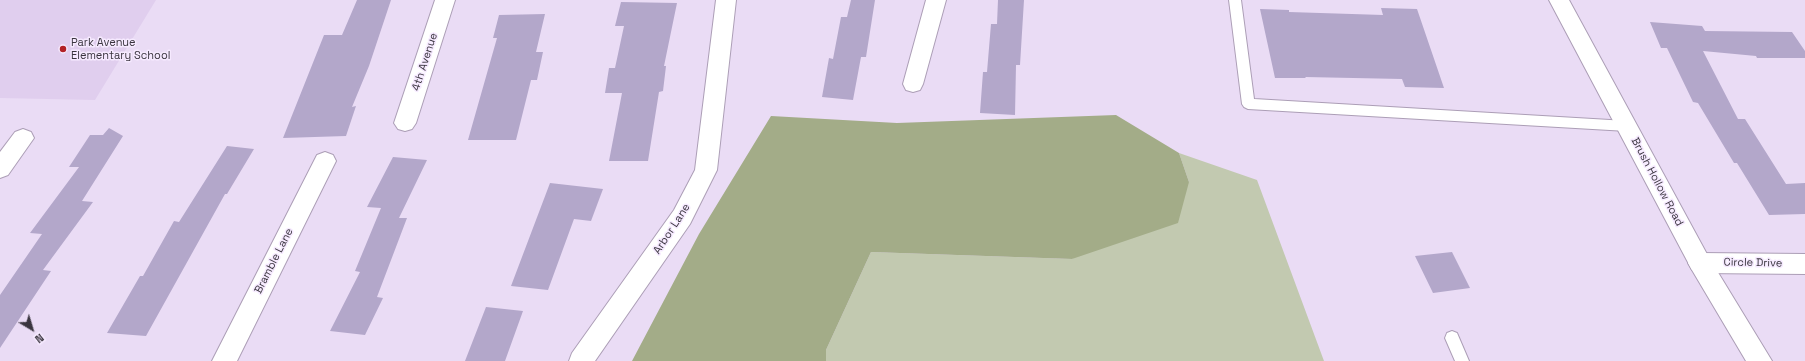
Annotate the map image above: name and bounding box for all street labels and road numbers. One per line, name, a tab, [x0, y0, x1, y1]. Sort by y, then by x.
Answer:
street label: 4th Avenue	[409, 31, 441, 93]
street label: Brush Hollow Road	[1628, 136, 1686, 228]
street label: Arbor Lane	[651, 201, 693, 257]
street label: Bramble Lane	[252, 226, 296, 296]
street label: Circle Drive	[1724, 256, 1782, 270]

